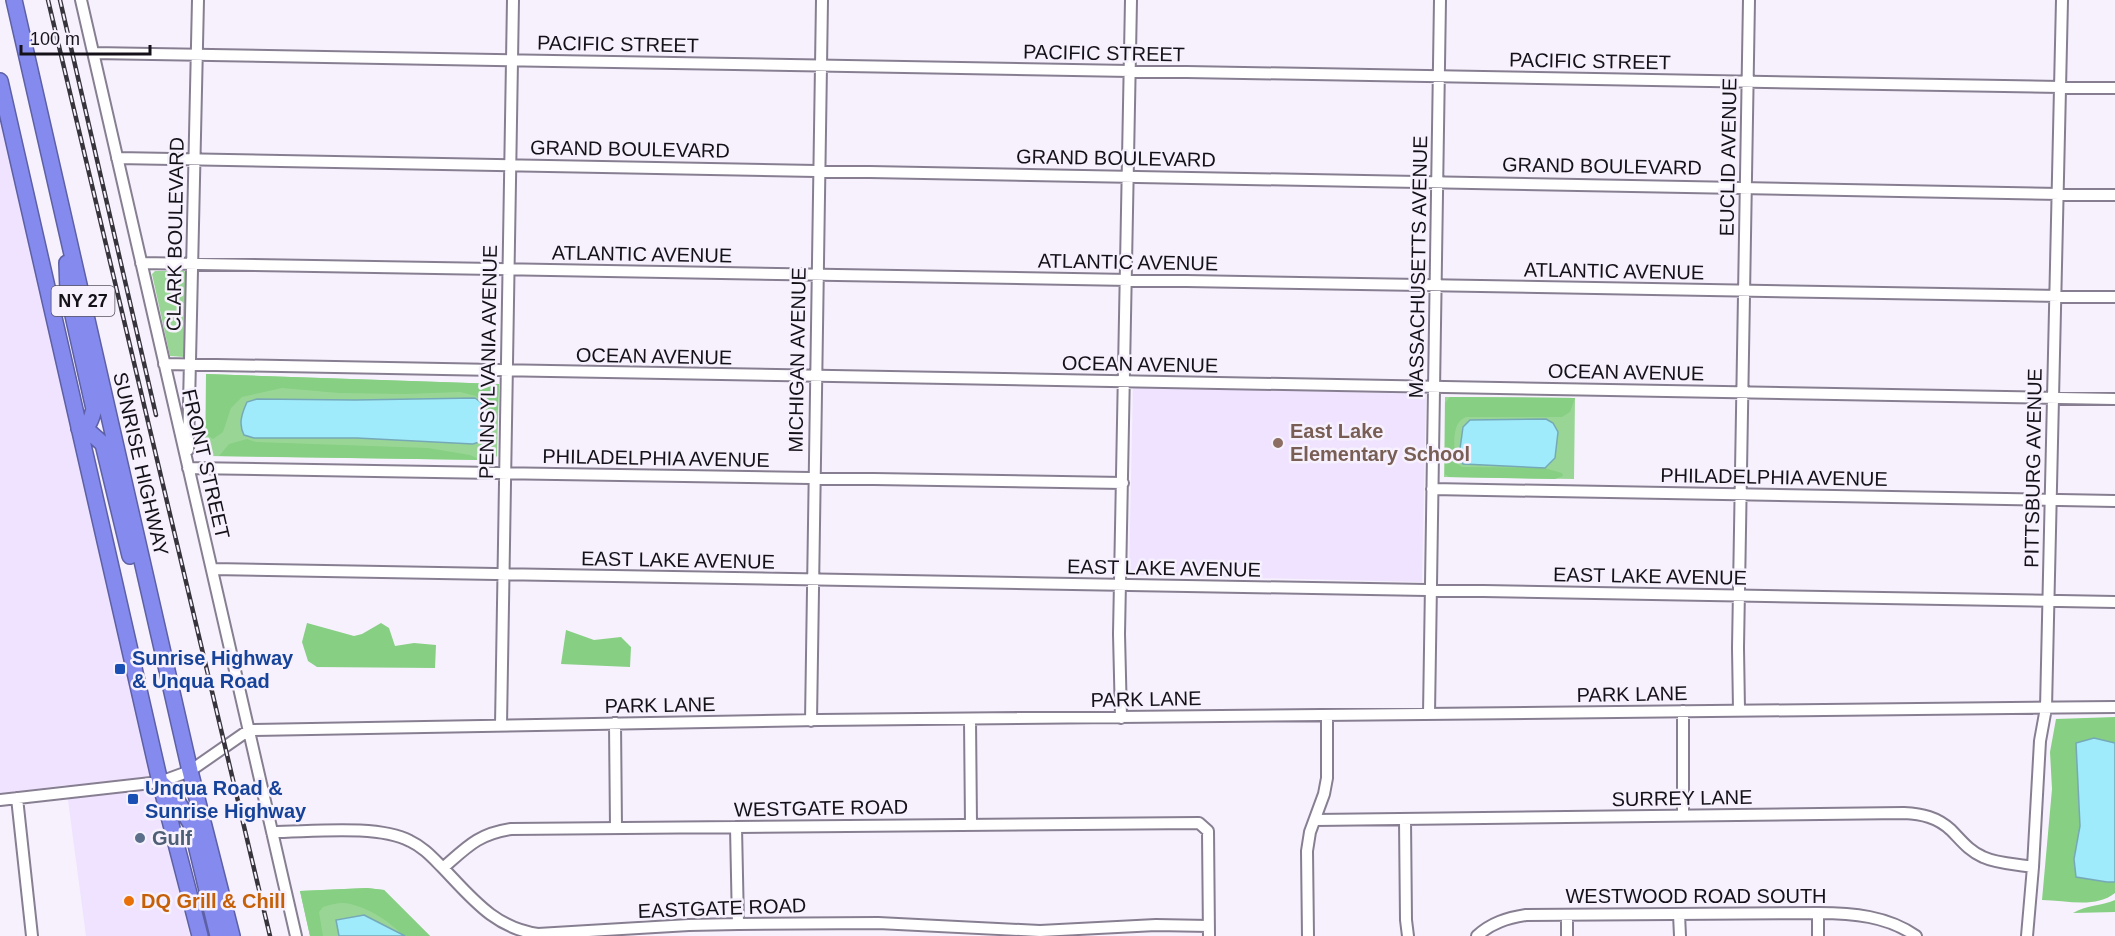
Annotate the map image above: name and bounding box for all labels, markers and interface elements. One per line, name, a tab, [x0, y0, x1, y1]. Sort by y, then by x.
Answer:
scale bar	[21, 18, 150, 56]
text: 100 m	[30, 29, 80, 49]
street label: PACIFIC STREET	[537, 32, 699, 56]
street label: PACIFIC STREET	[1023, 41, 1185, 65]
street label: PACIFIC STREET	[1509, 49, 1671, 73]
street label: EUCLID AVENUE	[1716, 78, 1740, 236]
street label: MASSACHUSETTS AVENUE	[1405, 135, 1431, 399]
street label: GRAND BOULEVARD	[530, 136, 730, 162]
street label: CLARK BOULEVARD	[162, 137, 188, 331]
street label: GRAND BOULEVARD	[1016, 145, 1216, 171]
street label: GRAND BOULEVARD	[1502, 153, 1702, 179]
street label: ATLANTIC AVENUE	[552, 241, 732, 267]
street label: PENNSYLVANIA AVENUE	[475, 245, 501, 479]
street label: ATLANTIC AVENUE	[1038, 249, 1218, 275]
street label: ATLANTIC AVENUE	[1524, 258, 1704, 284]
street label: MICHIGAN AVENUE	[784, 267, 810, 453]
road number: NY 27	[52, 286, 115, 316]
street label: OCEAN AVENUE	[576, 344, 732, 368]
street label: OCEAN AVENUE	[1062, 352, 1218, 376]
street label: OCEAN AVENUE	[1548, 360, 1704, 384]
street label: PITTSBURG AVENUE	[2020, 368, 2046, 568]
street label: SUNRISE HIGHWAY	[109, 370, 173, 558]
street label: FRONT STREET	[178, 387, 234, 541]
place label: East Lake Elementary School	[1290, 420, 1470, 465]
marker: East Lake Elementary School	[1271, 436, 1285, 450]
street label: PHILADELPHIA AVENUE	[542, 445, 770, 471]
street label: PHILADELPHIA AVENUE	[1660, 464, 1888, 490]
street label: EAST LAKE AVENUE	[581, 547, 775, 573]
street label: EAST LAKE AVENUE	[1067, 555, 1261, 581]
street label: EAST LAKE AVENUE	[1553, 563, 1747, 589]
place label: Sunrise Highway & Unqua Road	[132, 647, 294, 692]
marker: Sunrise Highway & Unqua Road	[113, 662, 127, 676]
street label: PARK LANE	[1576, 682, 1688, 706]
street label: PARK LANE	[1090, 687, 1202, 711]
street label: PARK LANE	[604, 693, 716, 717]
place label: Unqua Road & Sunrise Highway	[145, 777, 307, 822]
street label: SURREY LANE	[1611, 786, 1753, 810]
marker: Unqua Road & Sunrise Highway	[126, 792, 140, 806]
street label: WESTGATE ROAD	[734, 795, 908, 821]
place label: Gulf	[152, 827, 192, 849]
marker: Gulf	[133, 831, 147, 845]
street label: WESTWOOD ROAD SOUTH	[1565, 885, 1827, 907]
place label: DQ Grill & Chill	[141, 890, 285, 912]
marker: DQ Grill & Chill	[122, 894, 136, 908]
street label: EASTGATE ROAD	[637, 894, 807, 922]

